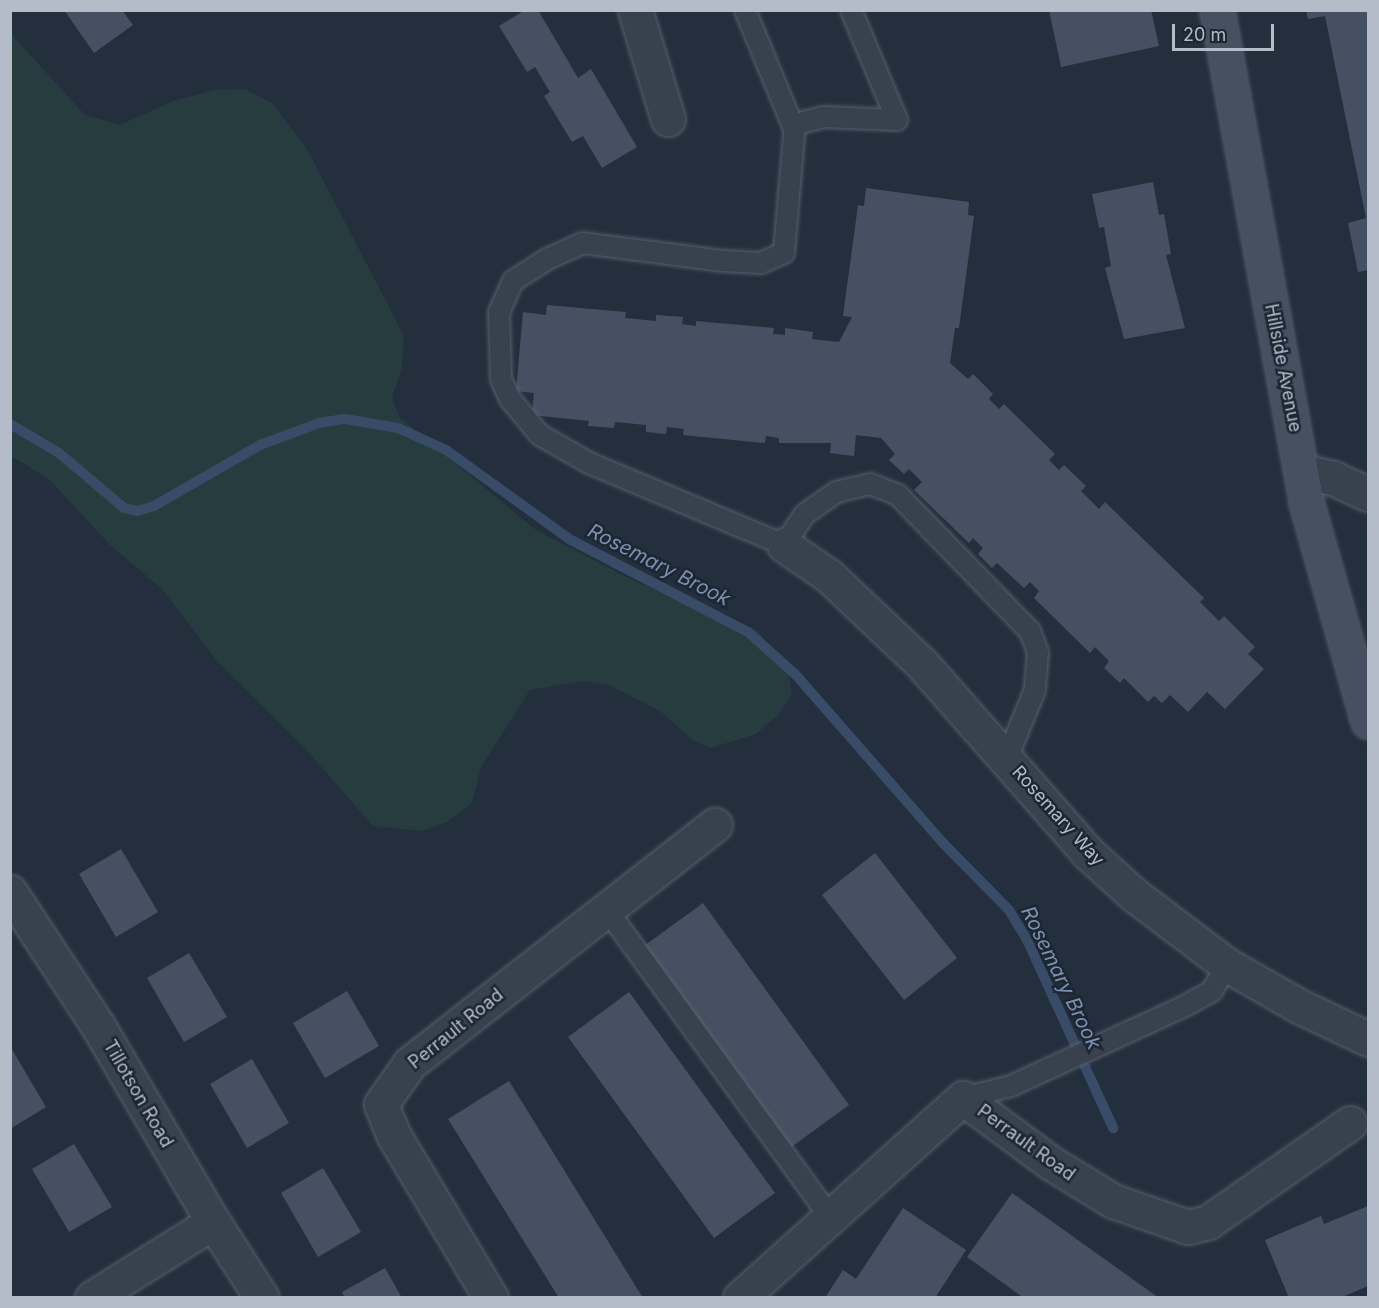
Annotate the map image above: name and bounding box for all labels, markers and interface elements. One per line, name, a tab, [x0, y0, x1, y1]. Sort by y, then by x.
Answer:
scale bar	[1175, 12, 1277, 50]
text: 20 m	[1183, 24, 1226, 45]
street label: Hillside Avenue	[1260, 302, 1306, 434]
water label: Rosemary Brook	[584, 519, 734, 611]
street label: Rosemary Way	[1007, 762, 1109, 870]
water label: Rosemary Brook	[1016, 902, 1106, 1054]
street label: Perrault Road	[404, 984, 508, 1074]
street label: Tillotson Road	[98, 1036, 178, 1152]
street label: Perrault Road	[973, 1100, 1079, 1186]

